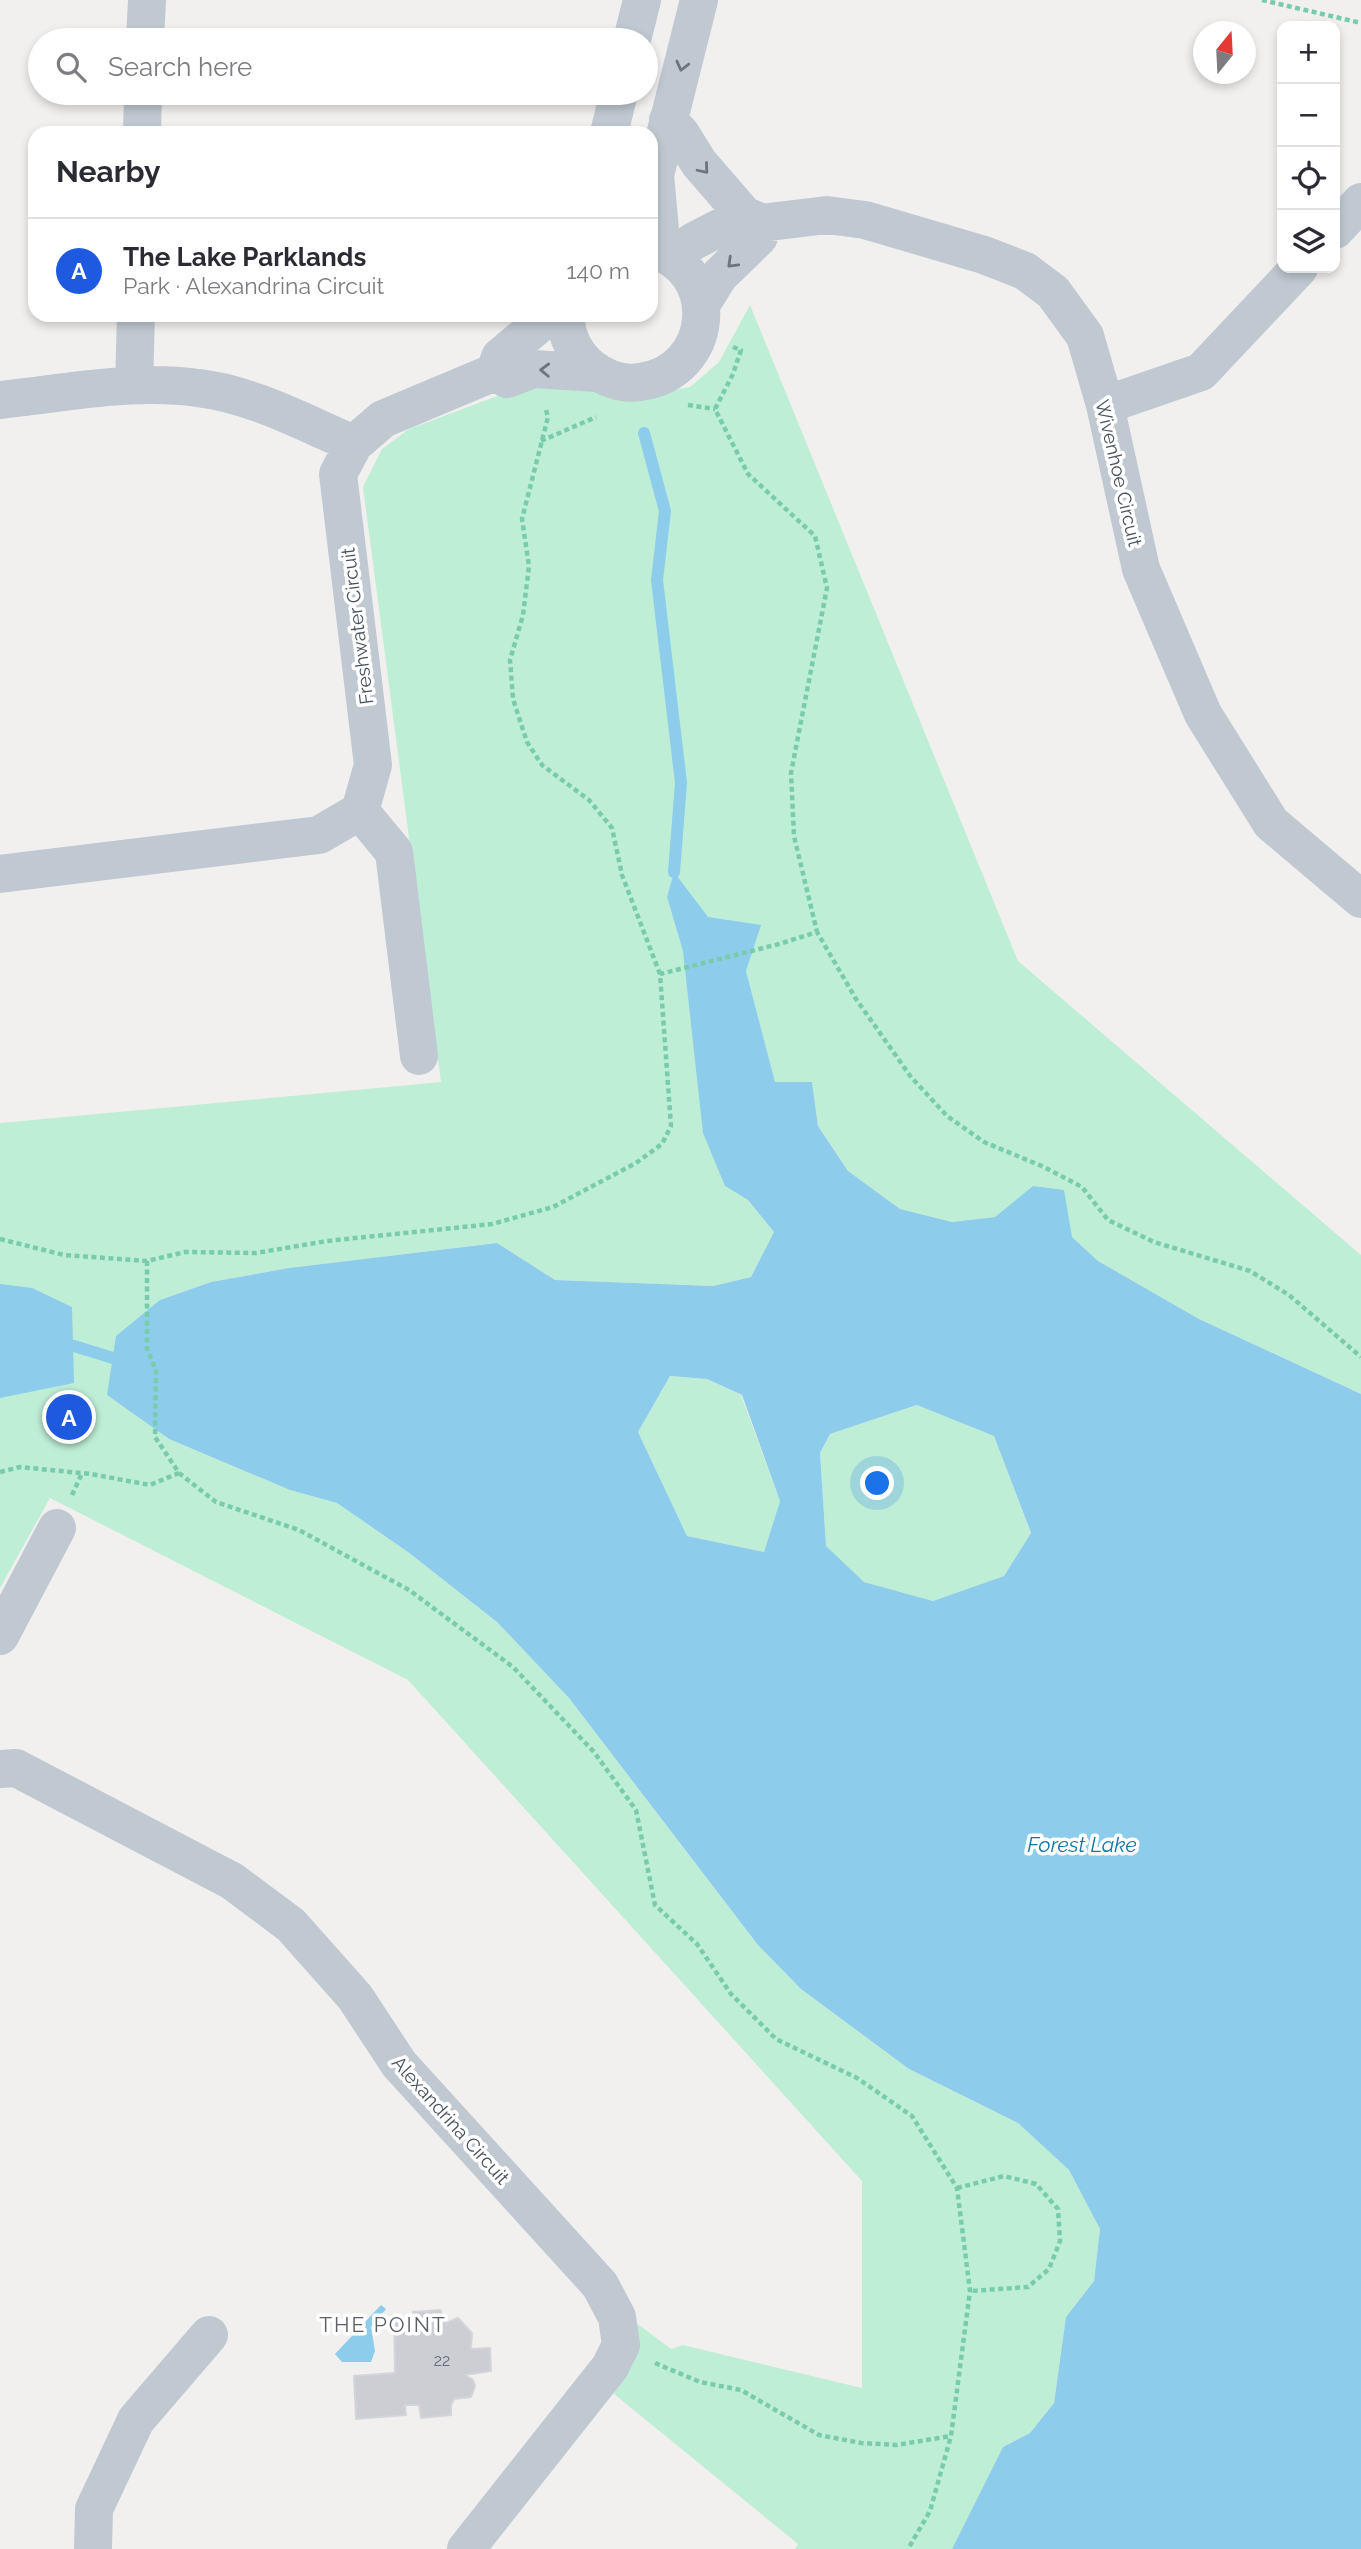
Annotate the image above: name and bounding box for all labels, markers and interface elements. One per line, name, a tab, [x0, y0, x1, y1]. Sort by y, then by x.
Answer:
north arrow	[1193, 21, 1256, 84]
map controls	[1277, 21, 1340, 273]
button: +	[1277, 21, 1340, 84]
search box	[28, 28, 658, 105]
icon: search	[52, 48, 90, 86]
text: Search here	[108, 52, 252, 82]
one-way arrow	[676, 60, 690, 72]
button: −	[1277, 84, 1340, 147]
button: locate	[1277, 147, 1340, 210]
text: Nearby	[56, 154, 160, 189]
one-way arrow	[696, 161, 708, 174]
button: layers	[1277, 210, 1340, 273]
text: The Lake Parklands	[123, 242, 366, 272]
one-way arrow	[727, 255, 740, 268]
text: A	[71, 257, 87, 284]
text: 140 m	[567, 257, 630, 284]
text: Park · Alexandrina Circuit	[123, 272, 384, 299]
one-way arrow	[539, 362, 550, 378]
street label: Wivenhoe Circuit	[1091, 397, 1147, 549]
street label: Freshwater Circuit	[336, 546, 378, 706]
pin: A	[46, 1391, 92, 1443]
your location	[860, 1466, 894, 1500]
water label: Forest Lake	[1027, 1832, 1137, 1857]
street label: Alexandrina Circuit	[388, 2052, 515, 2189]
district label: THE POINT	[319, 2312, 447, 2337]
house number: 22	[434, 2351, 450, 2370]

